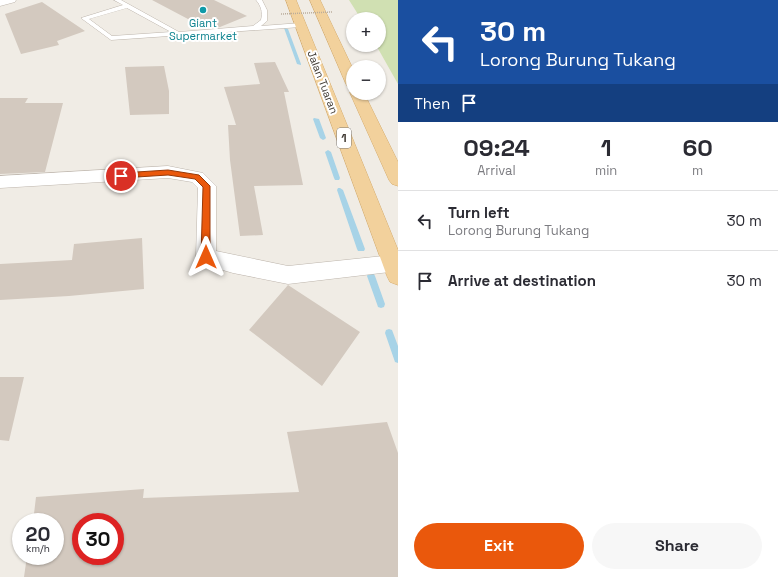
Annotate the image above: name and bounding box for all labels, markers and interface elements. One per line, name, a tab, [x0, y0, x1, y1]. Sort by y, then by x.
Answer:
marker: Giant Supermarket	[198, 5, 208, 15]
map controls	[346, 12, 386, 100]
button: +	[346, 12, 386, 52]
text: 30 m	[480, 13, 546, 49]
place label: Giant Supermarket	[169, 16, 237, 43]
icon: left	[414, 16, 466, 68]
street label: Jalan Tuaran	[305, 48, 341, 116]
text: Lorong Burung Tukang	[480, 48, 676, 71]
button: −	[346, 60, 386, 100]
icon: arrive	[458, 92, 480, 114]
text: Then	[414, 94, 450, 113]
road number: 1	[337, 128, 351, 148]
text: 09:24	[463, 132, 530, 163]
text: 1	[601, 132, 612, 163]
text: 60	[682, 132, 713, 163]
pin	[104, 159, 138, 193]
text: Arrival	[477, 162, 516, 179]
text: min	[595, 162, 617, 179]
text: m	[692, 162, 703, 179]
icon: arrive	[110, 165, 132, 187]
text: Turn left	[448, 203, 510, 222]
icon: left	[414, 210, 436, 232]
text: 30 m	[727, 211, 762, 230]
text: Lorong Burung Tukang	[448, 222, 589, 239]
position arrow	[185, 236, 227, 278]
icon: arrive	[414, 270, 436, 292]
text: Arrive at destination	[448, 271, 596, 290]
text: 30 m	[727, 271, 762, 290]
speed limit sign: 30	[72, 513, 124, 565]
text: 20	[26, 521, 50, 547]
button: Exit	[414, 523, 584, 569]
button: Share	[592, 523, 762, 569]
text: km/h	[26, 542, 50, 555]

